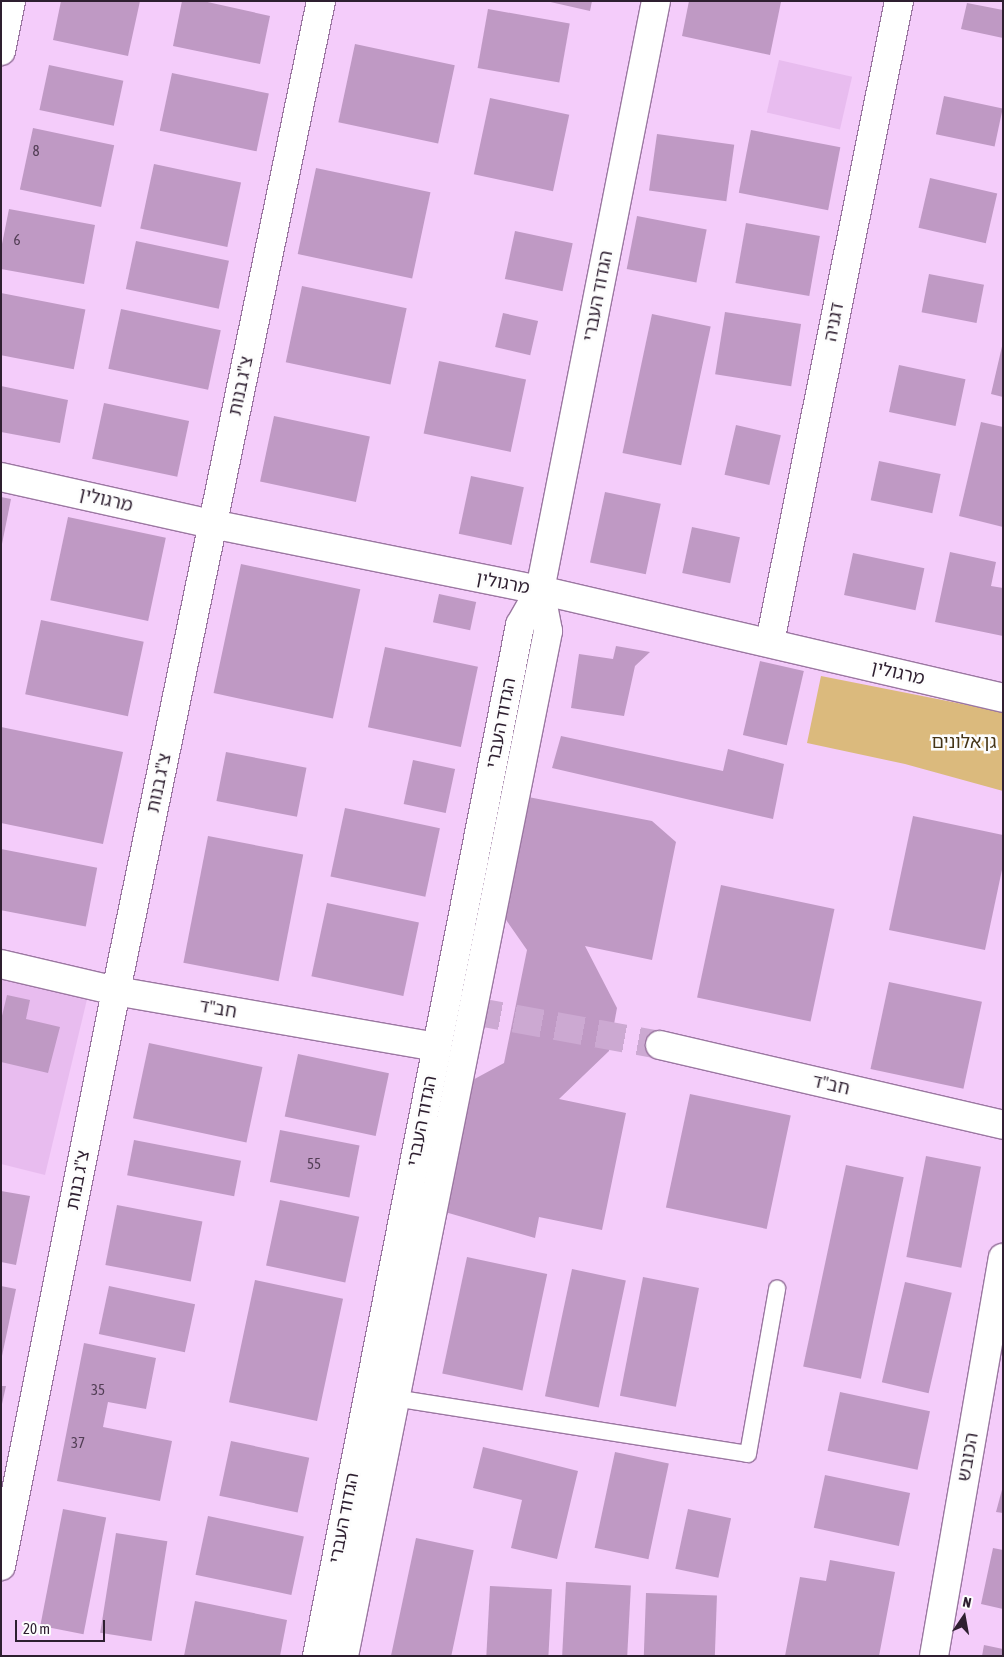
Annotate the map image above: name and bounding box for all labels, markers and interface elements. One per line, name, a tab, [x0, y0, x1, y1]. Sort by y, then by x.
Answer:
house number: 8	[32, 142, 40, 160]
house number: 6	[13, 231, 21, 249]
street label: הגדוד העברי	[579, 249, 617, 343]
street label: דגניה	[820, 301, 848, 343]
street label: צ"ג בנות	[224, 354, 258, 418]
street label: מרגולין	[77, 483, 135, 517]
street label: מרגולין	[474, 567, 532, 599]
street label: מרגולין	[869, 656, 927, 690]
street label: הגדוד העברי	[482, 676, 520, 770]
park label: גן אלונים	[932, 731, 996, 753]
street label: צ"ג בנות	[142, 751, 176, 815]
street label: חב"ד	[197, 995, 239, 1023]
street label: חב"ד	[810, 1070, 852, 1100]
street label: הגדוד העברי	[403, 1074, 441, 1168]
street label: צ"ג בנות	[62, 1149, 94, 1211]
house number: 55	[307, 1155, 321, 1173]
house number: 35	[91, 1381, 105, 1399]
street label: הכובש	[953, 1431, 983, 1483]
house number: 37	[71, 1434, 85, 1452]
street label: הגדוד העברי	[325, 1471, 363, 1565]
north arrow	[939, 1592, 989, 1642]
text: N	[961, 1594, 973, 1611]
scale bar	[18, 1610, 108, 1642]
text: 20 m	[23, 1620, 50, 1637]

